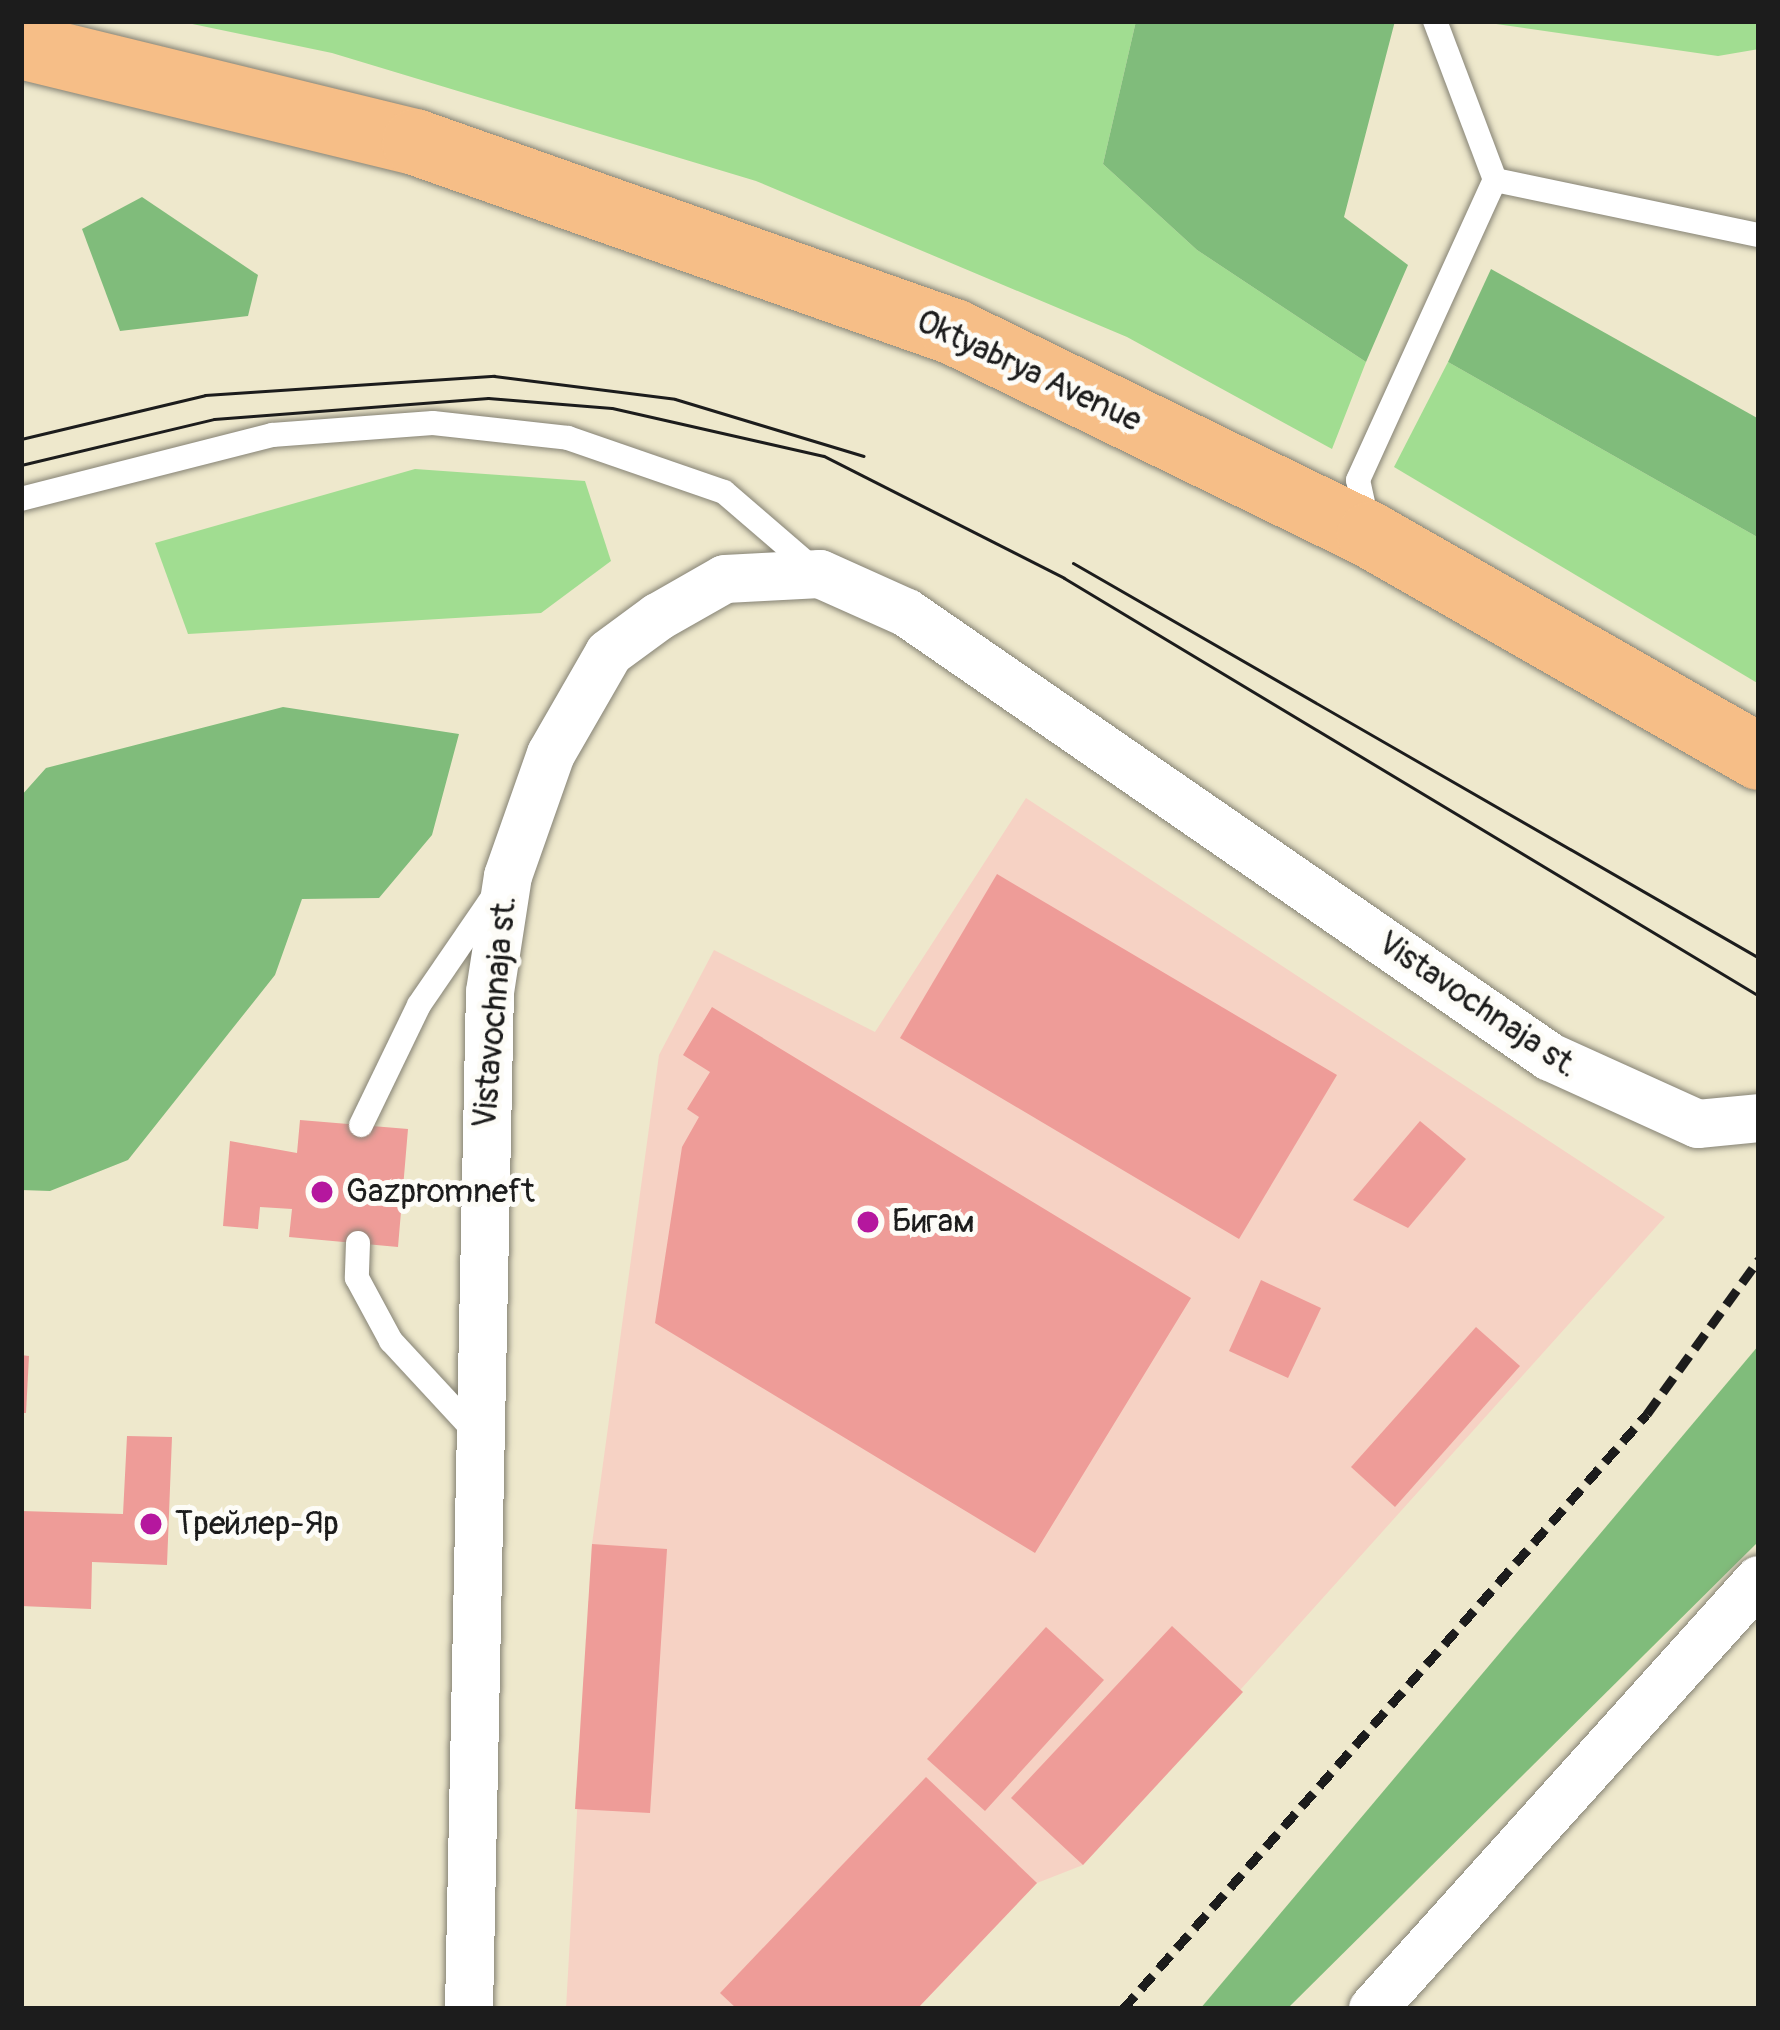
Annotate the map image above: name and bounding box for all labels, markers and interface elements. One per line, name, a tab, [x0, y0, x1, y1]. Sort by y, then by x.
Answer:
street label: Oktyabrya Avenue	[910, 302, 1148, 440]
street label: Vistavochnaja st.	[465, 894, 525, 1130]
street label: Vistavochnaja st.	[1370, 923, 1586, 1087]
place label: Gazpromneft	[346, 1172, 535, 1212]
marker: Gazpromneft	[309, 1179, 335, 1205]
place label: Бигам	[892, 1202, 975, 1242]
marker: Бигам	[855, 1209, 881, 1235]
place label: Трейлер-Яр	[175, 1504, 339, 1544]
marker: Трейлер-Яр	[138, 1511, 164, 1537]

